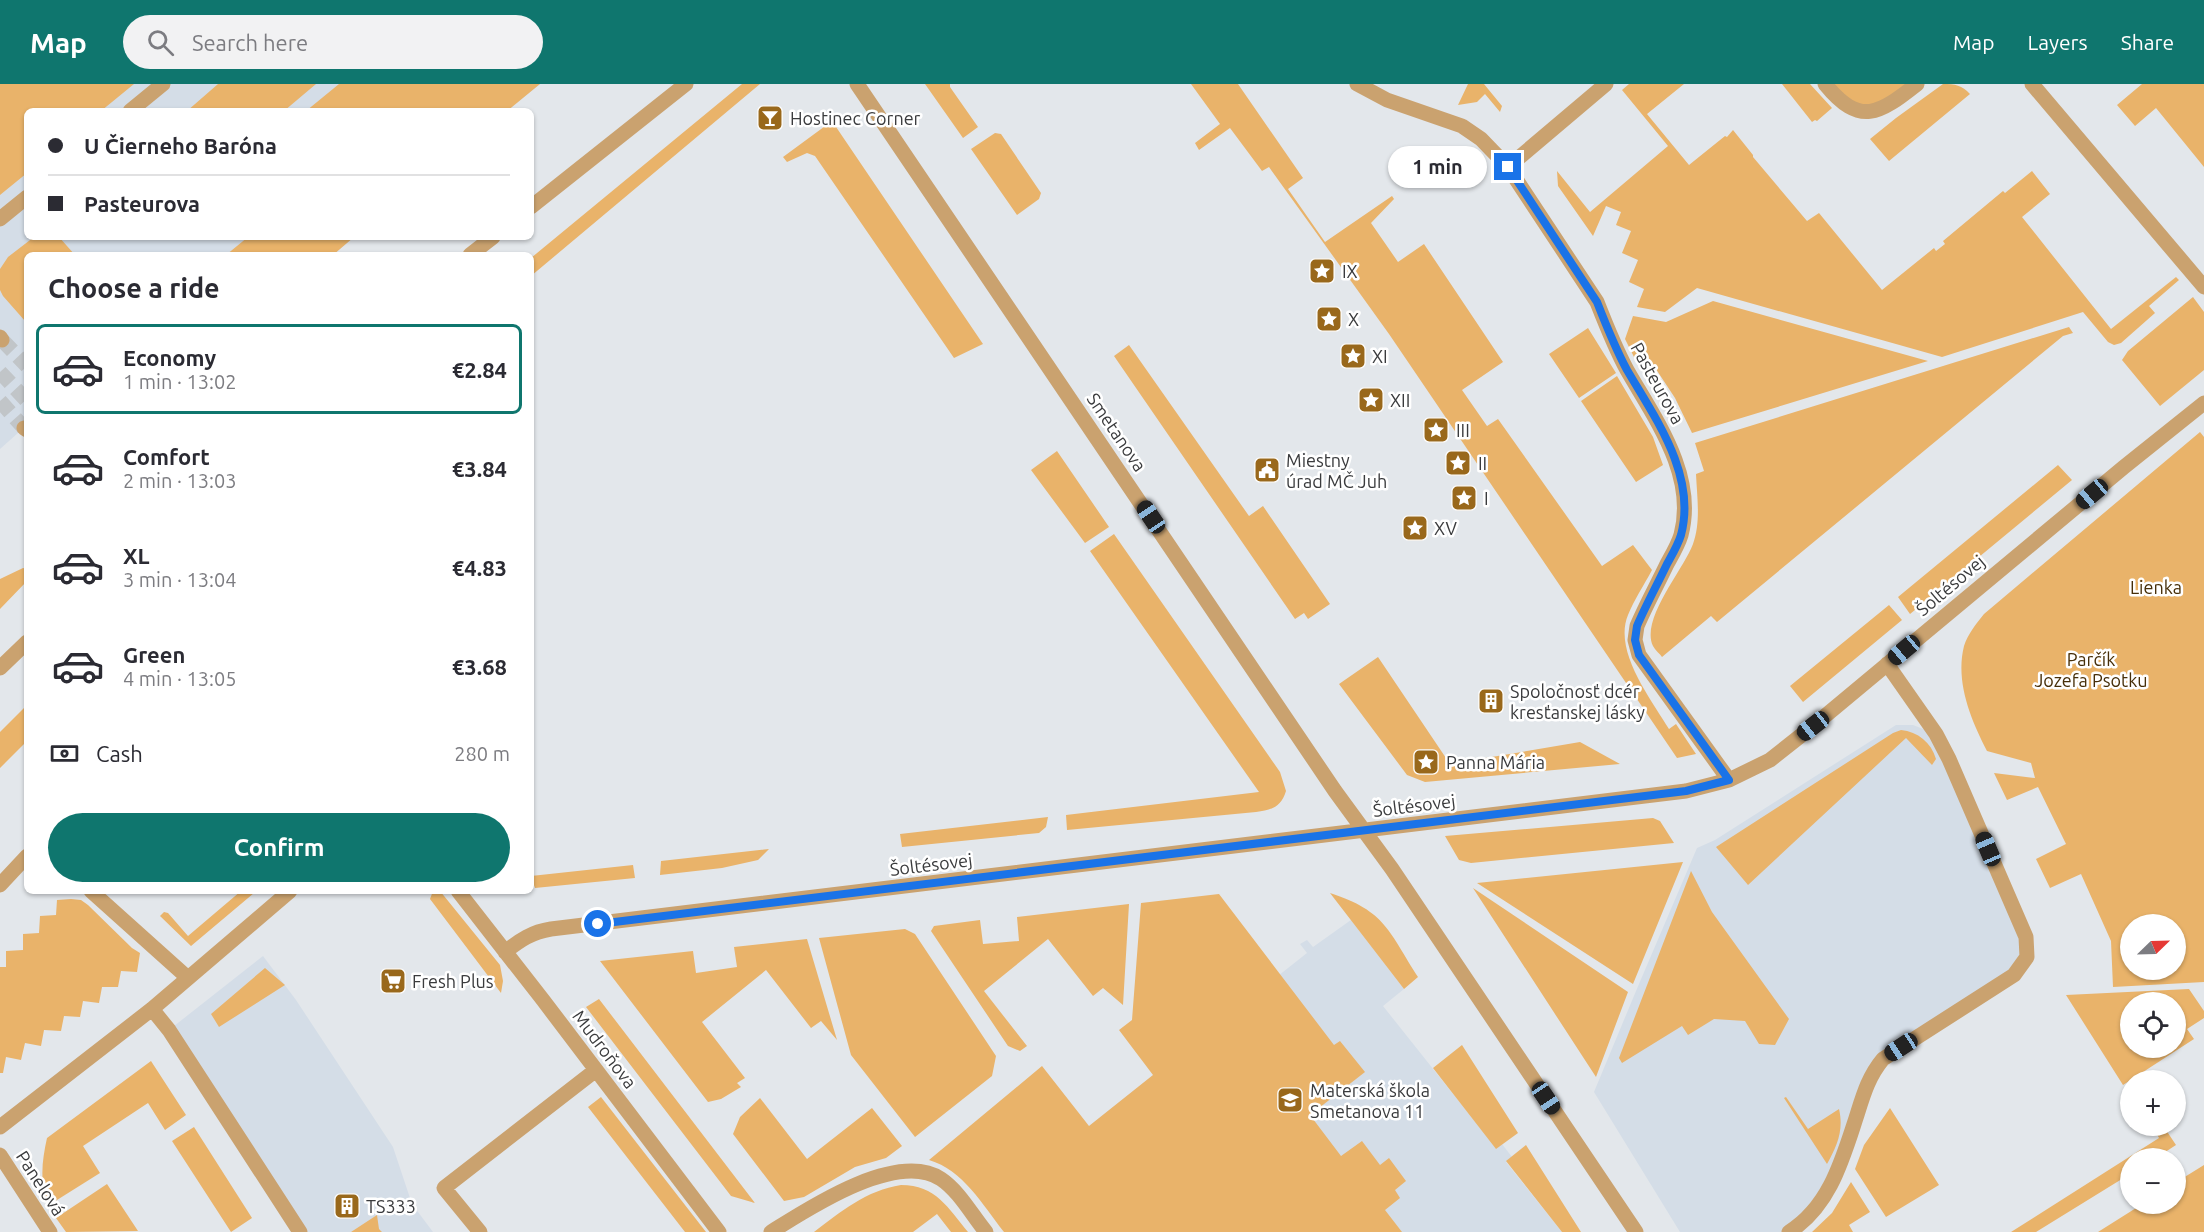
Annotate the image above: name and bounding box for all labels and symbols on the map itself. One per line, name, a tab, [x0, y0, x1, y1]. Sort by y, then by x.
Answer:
bar icon: Hostinec Corner	[755, 103, 785, 133]
place label: Hostinec Corner	[790, 108, 921, 128]
callout: 1 min	[1388, 146, 1487, 188]
route end	[1494, 153, 1521, 180]
place icon: IX	[1307, 256, 1337, 286]
place label: IX	[1342, 261, 1358, 281]
place icon: X	[1314, 304, 1344, 334]
place label: X	[1348, 309, 1359, 329]
street label: Pasteurova	[1627, 339, 1689, 427]
place icon: XI	[1338, 341, 1368, 371]
place label: XI	[1372, 346, 1388, 366]
place icon: XII	[1356, 385, 1386, 415]
street label: Smetanova	[1084, 389, 1150, 475]
place label: XII	[1390, 390, 1410, 410]
place icon: III	[1421, 415, 1451, 445]
place label: III	[1456, 420, 1470, 440]
place icon: II	[1443, 448, 1473, 478]
place label: Miestny úrad MČ Juh	[1286, 450, 1387, 491]
place label: II	[1478, 453, 1487, 473]
public building icon: Miestny úrad MČ Juh	[1252, 455, 1282, 485]
car	[2072, 476, 2112, 512]
place icon: I	[1449, 483, 1479, 513]
place label: I	[1484, 488, 1489, 508]
car	[1133, 497, 1169, 537]
place icon: XV	[1400, 513, 1430, 543]
place label: XV	[1434, 518, 1457, 538]
street label: Šoltésovej	[1911, 550, 1988, 619]
park label: Lienka	[2130, 577, 2182, 597]
car	[1884, 632, 1924, 668]
park label: Parčík Jozefa Psotku	[2034, 649, 2148, 690]
place label: Spoločnosť dcér kresťanskej lásky	[1510, 681, 1645, 722]
building icon: Spoločnosť dcér kresťanskej lásky	[1476, 686, 1506, 716]
car	[1793, 708, 1833, 744]
place icon: Panna Mária	[1411, 747, 1441, 777]
place label: Panna Mária	[1446, 752, 1545, 772]
street label: Šoltésovej	[1371, 789, 1456, 820]
car	[1973, 829, 2003, 869]
street label: Šoltésovej	[888, 848, 973, 879]
route start	[584, 910, 611, 937]
north arrow	[2120, 914, 2186, 980]
supermarket icon: Fresh Plus	[378, 966, 408, 996]
place label: Fresh Plus	[412, 971, 494, 991]
street label: Mudroňova	[569, 1006, 641, 1092]
car	[1881, 1030, 1921, 1064]
car	[1528, 1078, 1564, 1118]
place label: Materská škola Smetanova 11	[1310, 1080, 1430, 1121]
school or university icon: Materská škola Smetanova 11	[1275, 1085, 1305, 1115]
street label: Panelová	[13, 1147, 69, 1219]
building icon: TS333	[332, 1191, 362, 1221]
place label: TS333	[366, 1196, 416, 1216]

